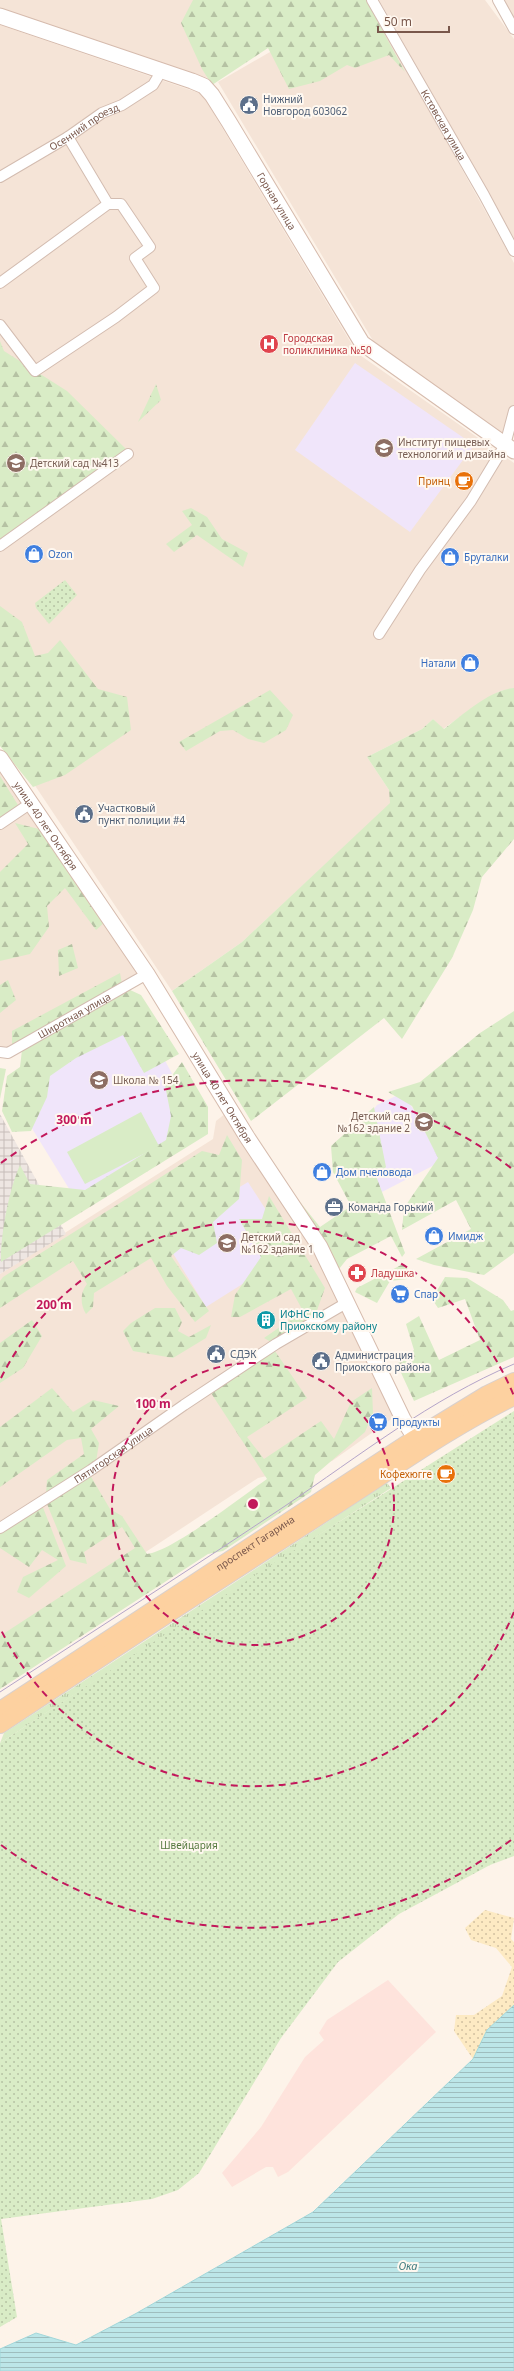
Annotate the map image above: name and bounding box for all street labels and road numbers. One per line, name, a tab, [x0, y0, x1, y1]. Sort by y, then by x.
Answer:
street label: Кстовская улица	[418, 87, 470, 163]
street label: Осенний проезд	[46, 100, 121, 154]
street label: Горная улица	[254, 170, 299, 233]
street label: улица 40 лет Октября	[11, 779, 81, 873]
street label: Широтная улица	[35, 989, 113, 1042]
street label: улица 40 лет Октября	[189, 1049, 256, 1146]
street label: Пятигорская улица	[71, 1422, 155, 1486]
street label: проспект Гагарина	[213, 1512, 297, 1574]

